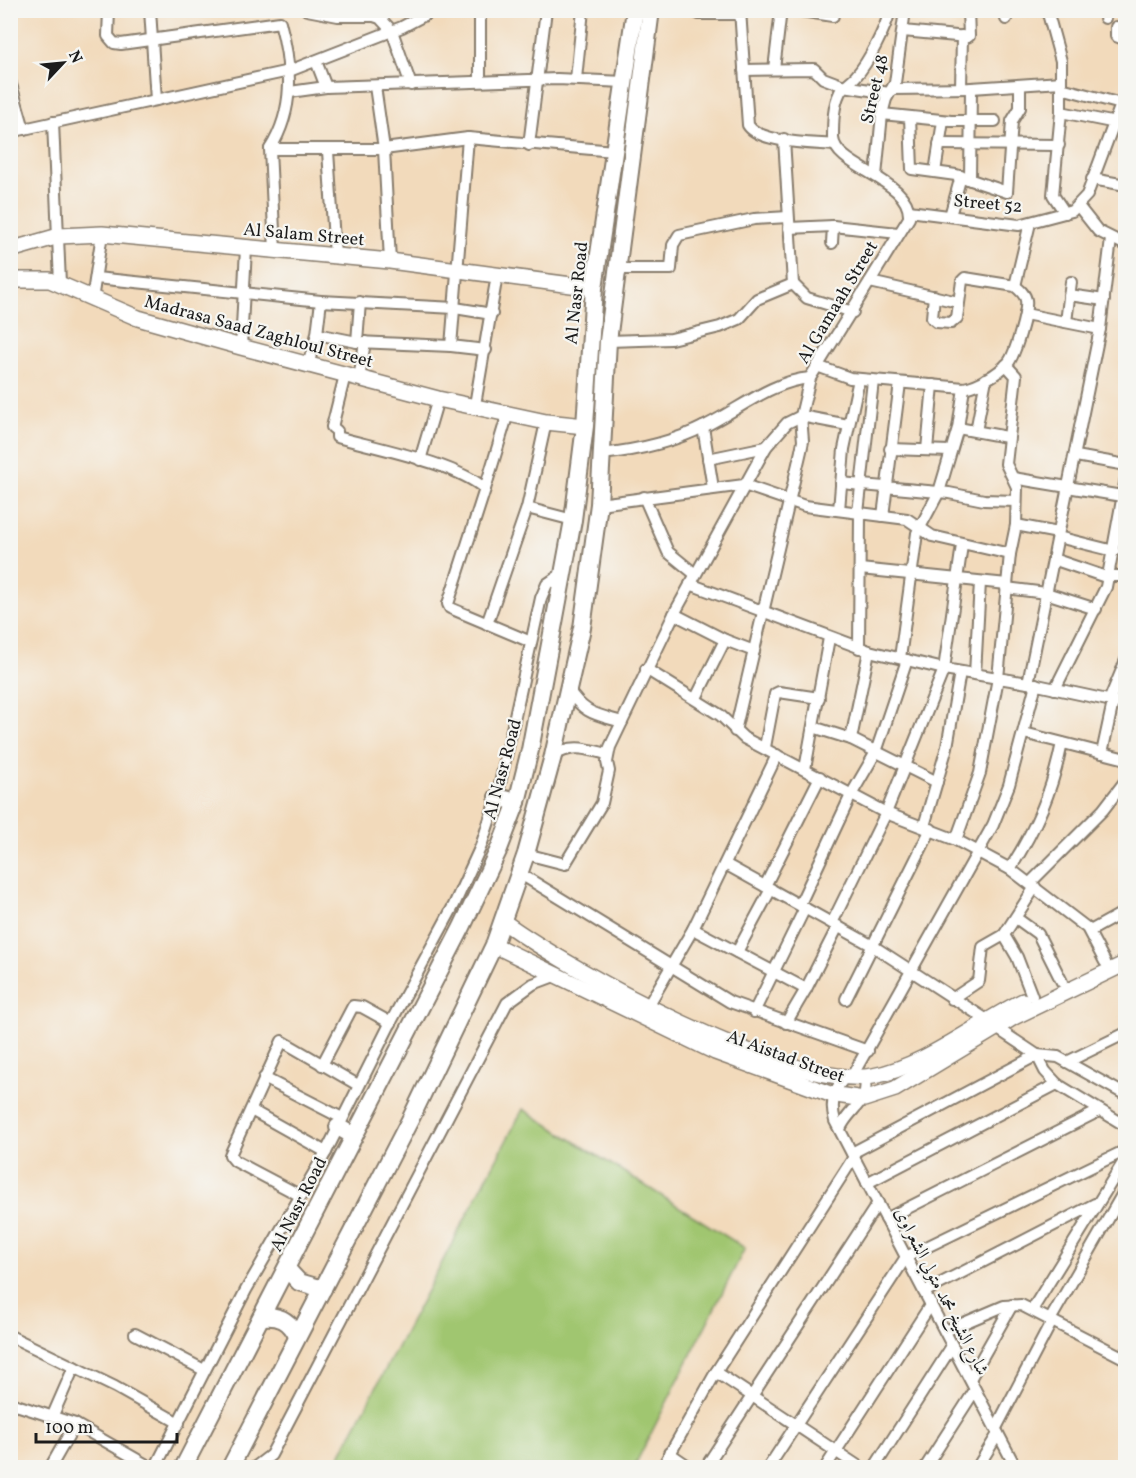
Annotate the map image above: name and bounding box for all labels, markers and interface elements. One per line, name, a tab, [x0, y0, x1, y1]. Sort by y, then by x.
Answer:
north arrow	[33, 33, 93, 93]
text: N	[62, 47, 87, 68]
street label: Street 48	[855, 52, 896, 126]
street label: Street 52	[952, 189, 1023, 220]
street label: Al Salam Street	[242, 218, 366, 253]
street label: Al Gamaah Street	[792, 237, 885, 369]
street label: Al Nasr Road	[560, 240, 595, 346]
street label: Madrasa Saad Zaghloul Street	[142, 290, 376, 375]
street label: Al Nasr Road	[478, 716, 529, 823]
street label: Al Aistad Street	[723, 1025, 848, 1090]
street label: Al Nasr Road	[265, 1153, 334, 1256]
street label: شارع الشيخ محمد متولي الشعراوى	[886, 1203, 994, 1381]
scale bar	[36, 1406, 177, 1444]
text: 100 m	[45, 1416, 94, 1441]

